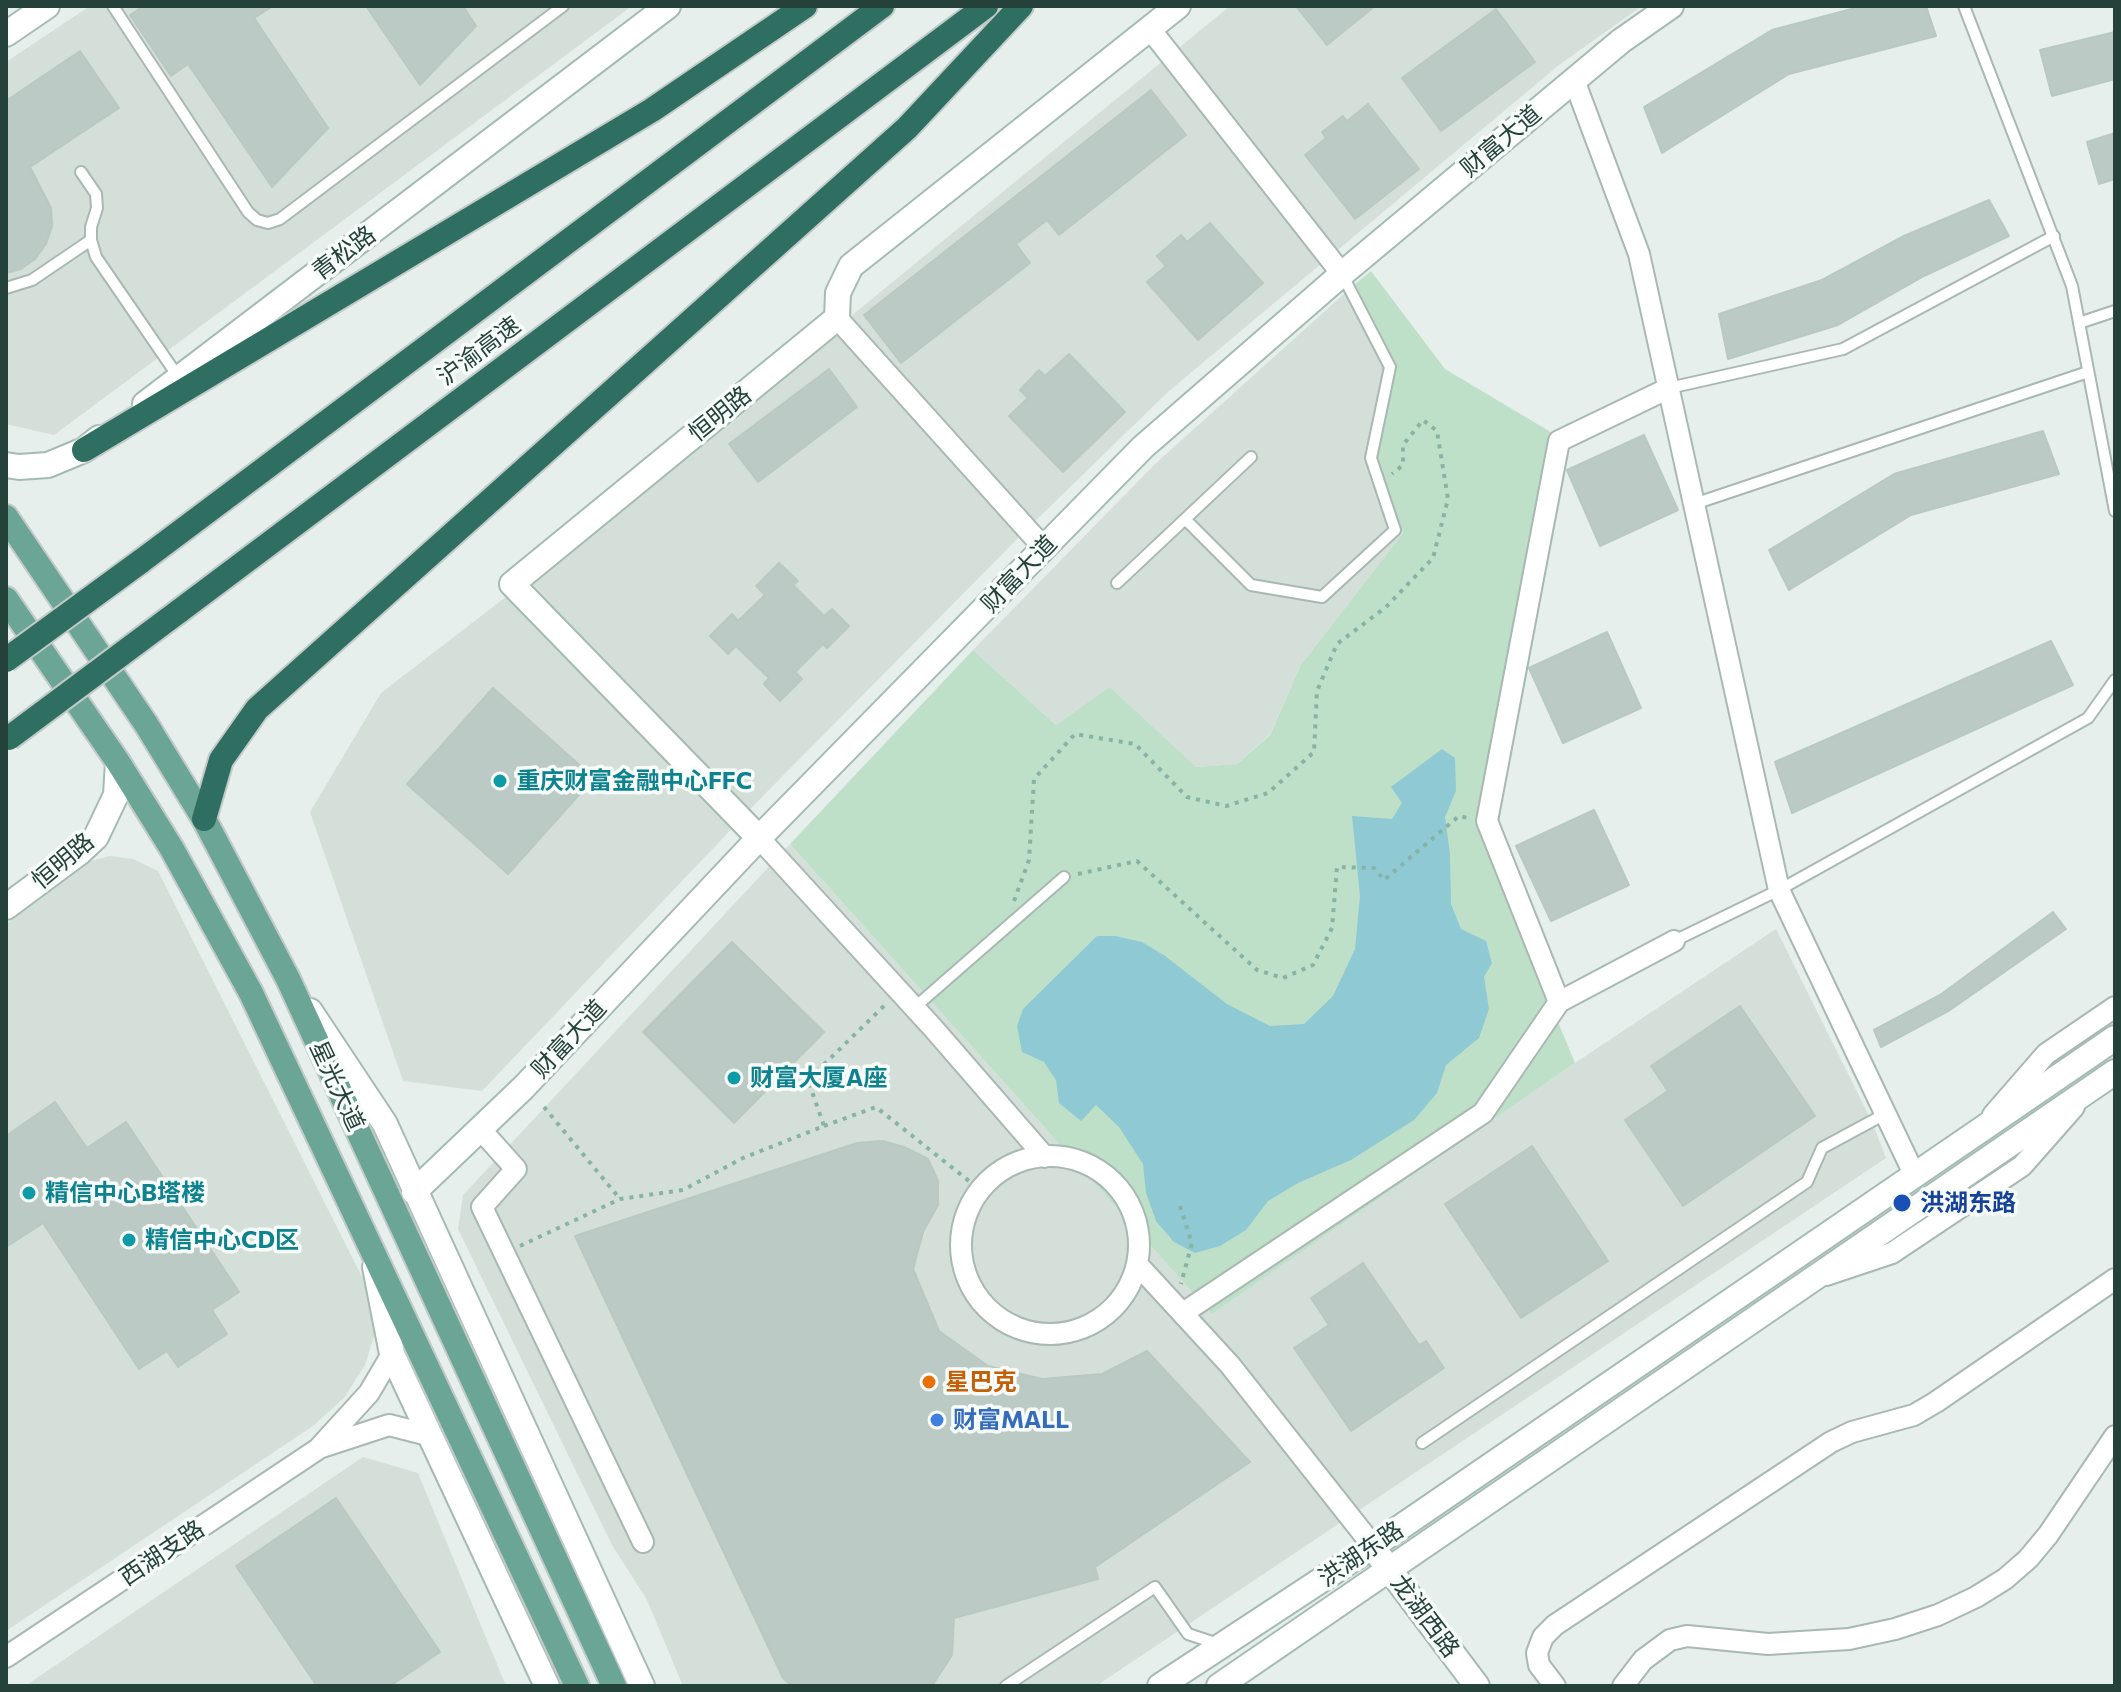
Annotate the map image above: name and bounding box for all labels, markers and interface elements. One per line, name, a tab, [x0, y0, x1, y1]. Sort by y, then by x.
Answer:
street label: 财富大道	[1455, 99, 1547, 183]
street label: 青松路	[307, 220, 381, 286]
street label: 沪渝高速	[432, 311, 526, 391]
street label: 恒明路	[683, 380, 757, 448]
street label: 财富大道	[975, 529, 1063, 619]
place label: 重庆财富金融中心FFC	[516, 767, 752, 795]
marker: 重庆财富金融中心FFC	[491, 772, 509, 790]
street label: 恒明路	[26, 827, 100, 895]
street label: 财富大道	[526, 994, 612, 1084]
street label: 星光大道	[304, 1036, 370, 1136]
place label: 财富大厦A座	[750, 1064, 887, 1092]
marker: 财富大厦A座	[725, 1069, 743, 1087]
place label: 精信中心B塔楼	[45, 1179, 205, 1207]
marker: 精信中心B塔楼	[20, 1184, 38, 1202]
place label: 洪湖东路	[1920, 1189, 2016, 1217]
marker: 洪湖东路	[1891, 1192, 1913, 1214]
place label: 精信中心CD区	[145, 1226, 299, 1254]
marker: 精信中心CD区	[120, 1231, 138, 1249]
place label: 星巴克	[945, 1368, 1017, 1396]
marker: 星巴克	[920, 1373, 938, 1391]
place label: 财富MALL	[953, 1406, 1069, 1434]
marker: 财富MALL	[928, 1411, 946, 1429]
street label: 西湖支路	[114, 1514, 210, 1592]
street label: 洪湖东路	[1313, 1515, 1409, 1593]
street label: 龙湖西路	[1385, 1569, 1465, 1663]

